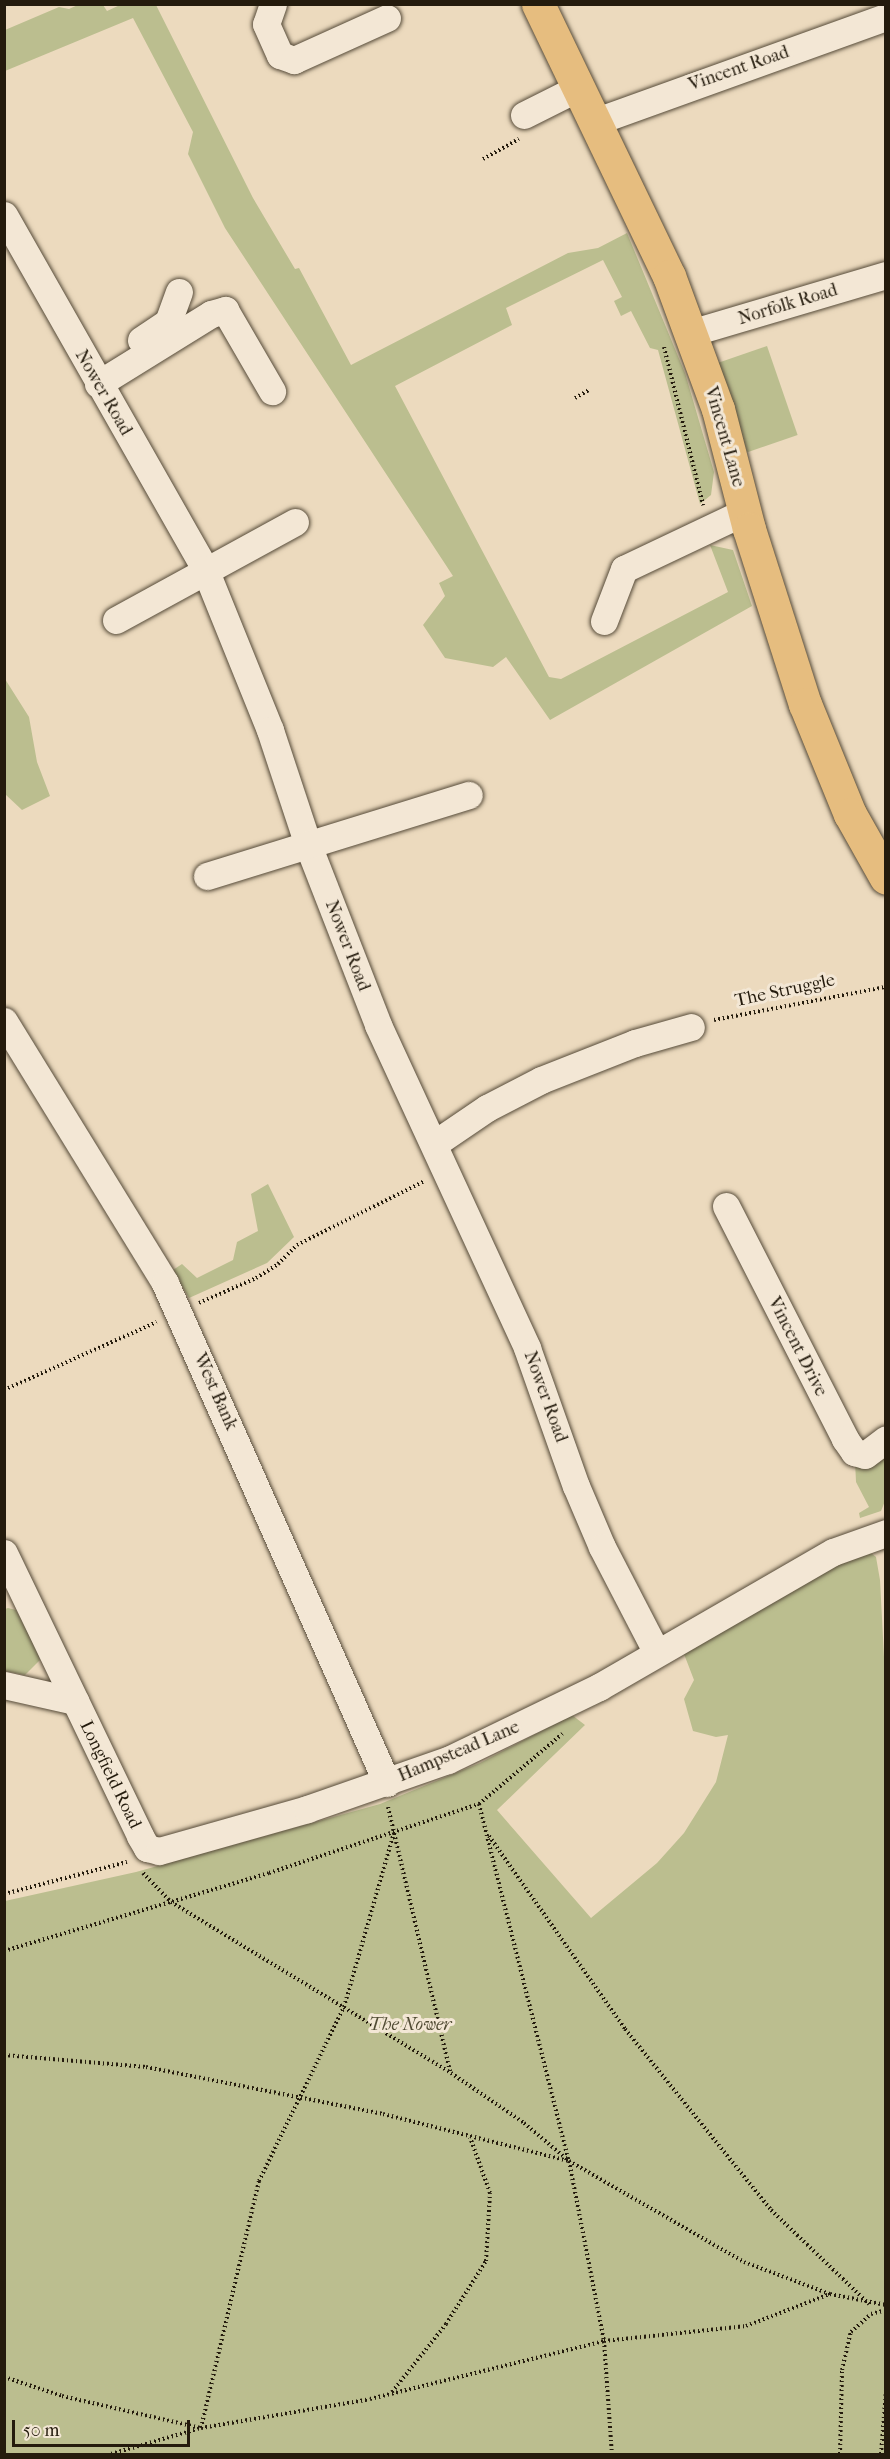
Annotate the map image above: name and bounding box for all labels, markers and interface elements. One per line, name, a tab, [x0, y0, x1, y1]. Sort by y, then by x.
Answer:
street label: Vincent Road	[686, 42, 792, 96]
street label: Norfolk Road	[736, 280, 840, 330]
street label: Nower Road	[70, 346, 136, 440]
street label: Vincent Lane	[699, 384, 749, 490]
street label: Nower Road	[320, 897, 374, 995]
street label: The Struggle	[733, 970, 837, 1012]
street label: Vincent Drive	[763, 1294, 831, 1400]
street label: Nower Road	[518, 1348, 572, 1446]
street label: West Bank	[188, 1350, 242, 1434]
street label: Longfield Road	[75, 1717, 145, 1833]
street label: Hampstead Lane	[395, 1717, 523, 1787]
park label: The Nower	[369, 2014, 451, 2036]
scale bar	[15, 2408, 194, 2446]
text: 50 m	[23, 2420, 59, 2441]

